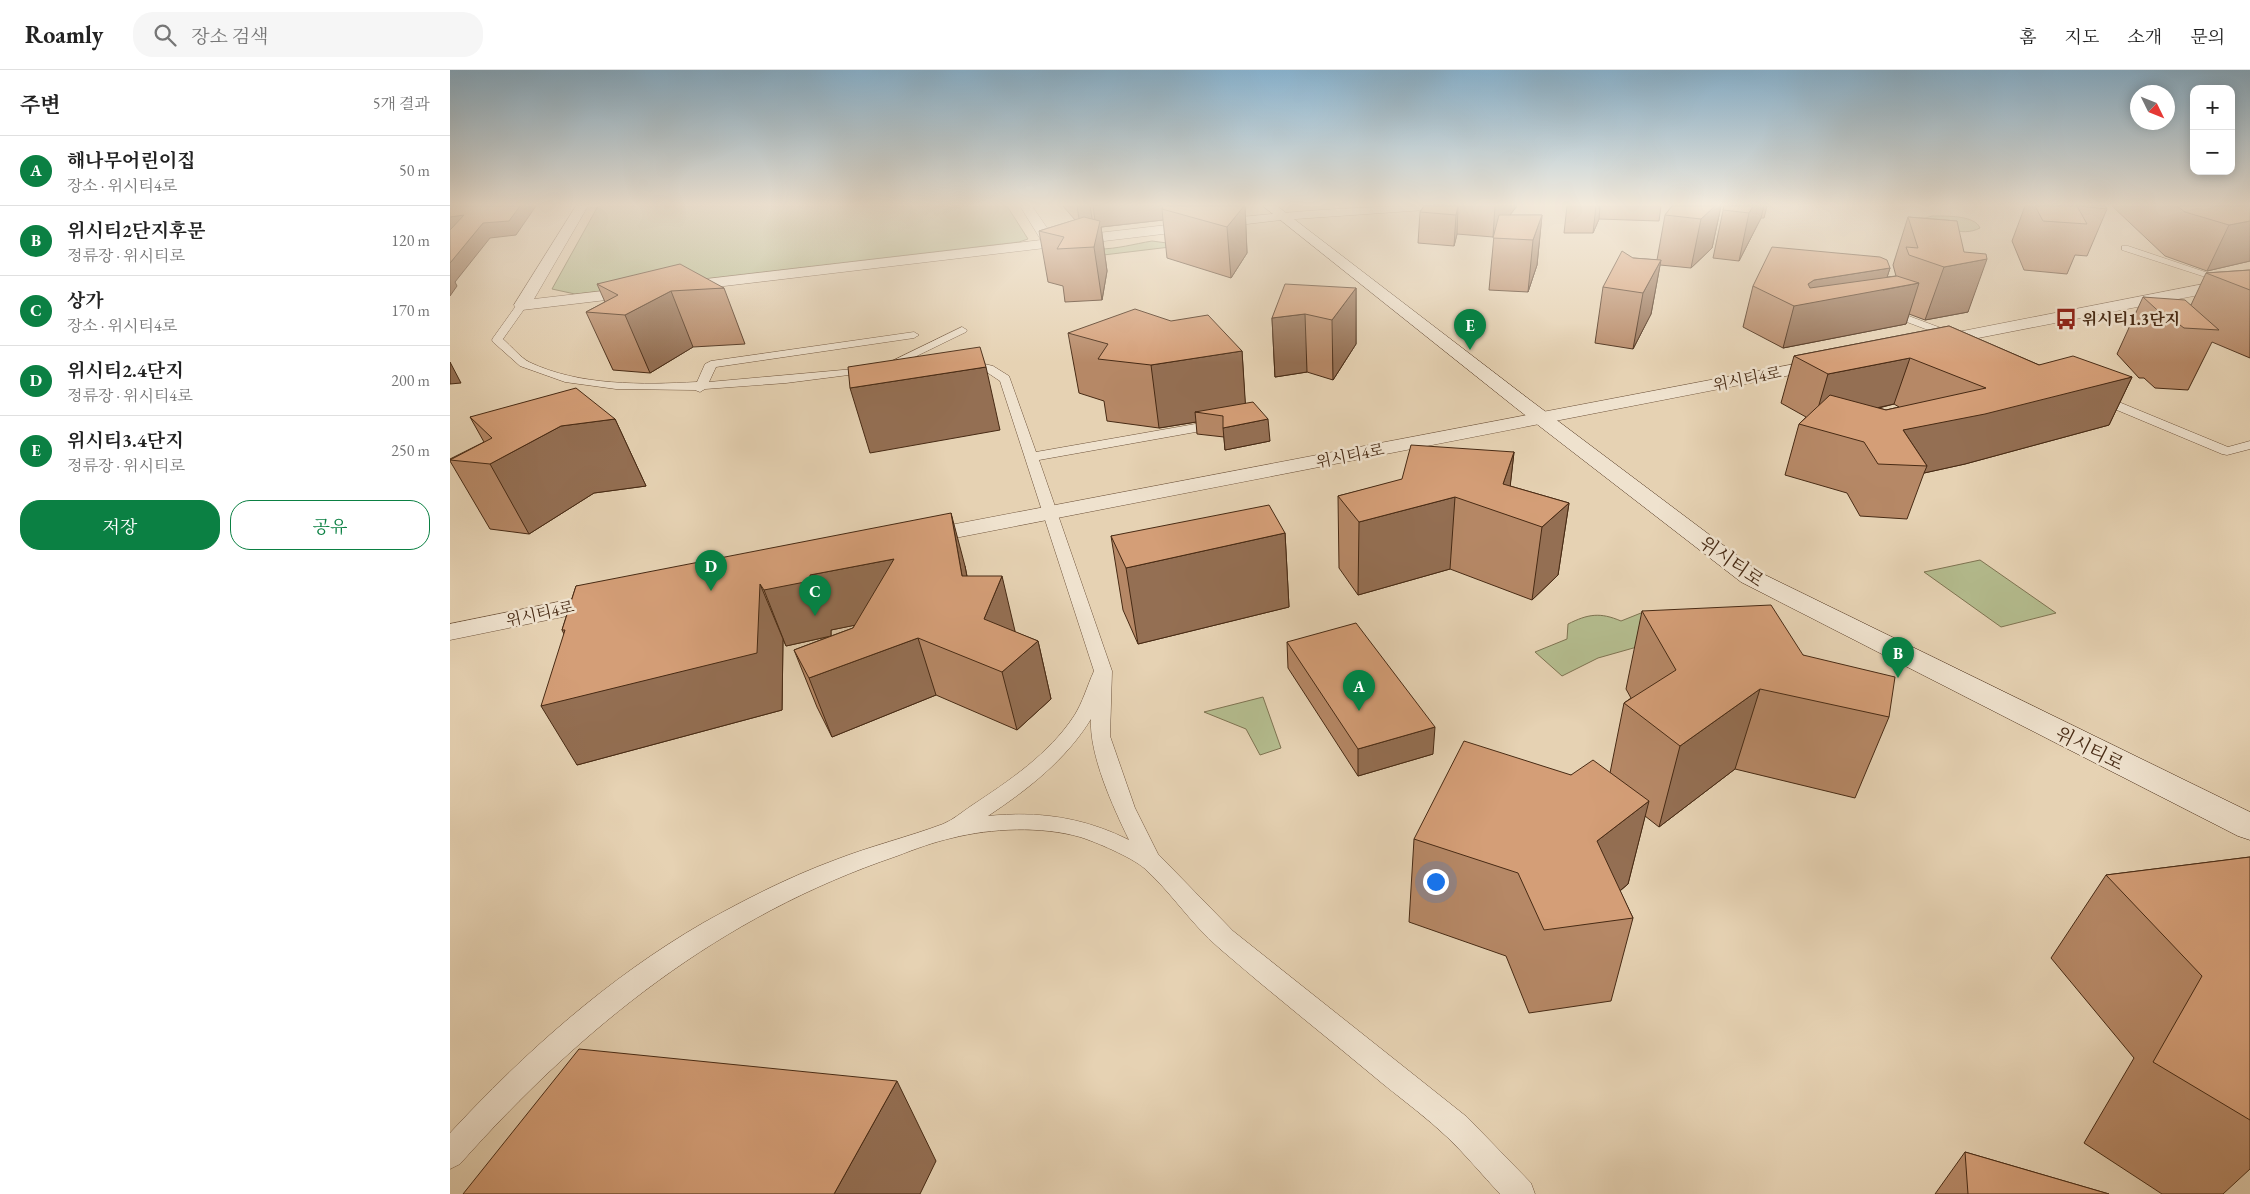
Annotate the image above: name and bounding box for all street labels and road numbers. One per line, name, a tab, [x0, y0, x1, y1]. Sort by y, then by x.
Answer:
street label: 위시티4로	[1711, 361, 1784, 395]
street label: 위시티4로	[1314, 438, 1387, 472]
street label: 위시티로	[1694, 530, 1769, 593]
street label: 위시티4로	[504, 596, 577, 631]
street label: 위시티로	[2051, 721, 2128, 776]

